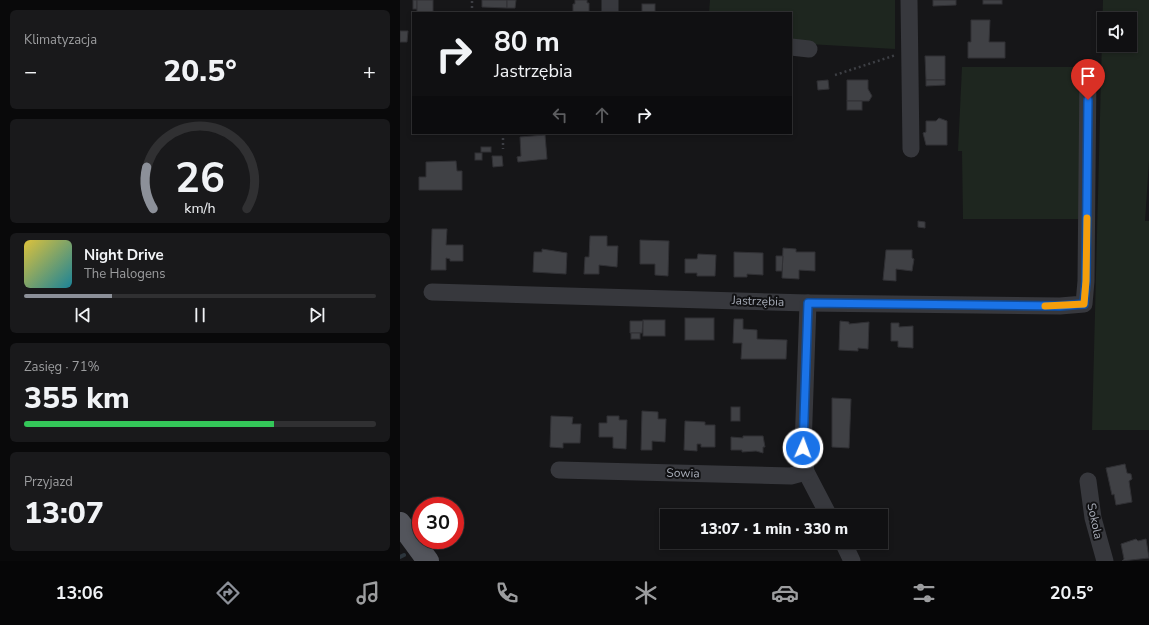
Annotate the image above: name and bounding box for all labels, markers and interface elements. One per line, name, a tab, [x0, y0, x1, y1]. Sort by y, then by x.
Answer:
map controls	[1097, 12, 1137, 52]
button: sound	[1097, 12, 1137, 52]
text: 80 m	[494, 23, 560, 61]
icon: right	[428, 28, 480, 80]
text: Klimatyzacja	[24, 31, 97, 49]
text: 20.5°	[163, 51, 237, 92]
text: −	[24, 57, 37, 87]
text: +	[363, 57, 376, 87]
text: Jastrzębia	[494, 59, 573, 83]
pin	[1071, 59, 1105, 100]
icon: arrive	[1077, 65, 1099, 87]
icon: left	[549, 104, 571, 126]
icon: ahead	[591, 104, 613, 126]
icon: right	[633, 104, 655, 126]
text: 26	[175, 150, 225, 207]
text: km/h	[184, 199, 216, 218]
text: Night Drive	[84, 245, 164, 265]
text: The Halogens	[84, 265, 165, 283]
street label: Jastrzębia	[731, 292, 784, 310]
icon: previous	[72, 304, 94, 326]
icon: pause	[189, 304, 211, 326]
icon: next	[306, 304, 328, 326]
text: Zasięg · 71%	[24, 358, 100, 376]
text: 355 km	[24, 378, 130, 419]
position arrow	[782, 427, 824, 469]
street label: Sowia	[666, 465, 700, 481]
text: Przyjazd	[24, 473, 73, 491]
text: 13:07	[24, 493, 104, 534]
speed limit sign: 30	[412, 497, 464, 549]
street label: Sokola	[1083, 501, 1107, 541]
text: 13:07 · 1 min · 330 m	[700, 519, 848, 539]
icon: directions	[214, 579, 242, 607]
icon: music	[354, 579, 382, 607]
icon: phone	[493, 579, 521, 607]
icon: climate	[632, 579, 660, 607]
icon: car	[771, 579, 799, 607]
icon: filters	[910, 579, 938, 607]
text: 13:06	[56, 581, 103, 605]
text: 20.5°	[1050, 581, 1093, 605]

